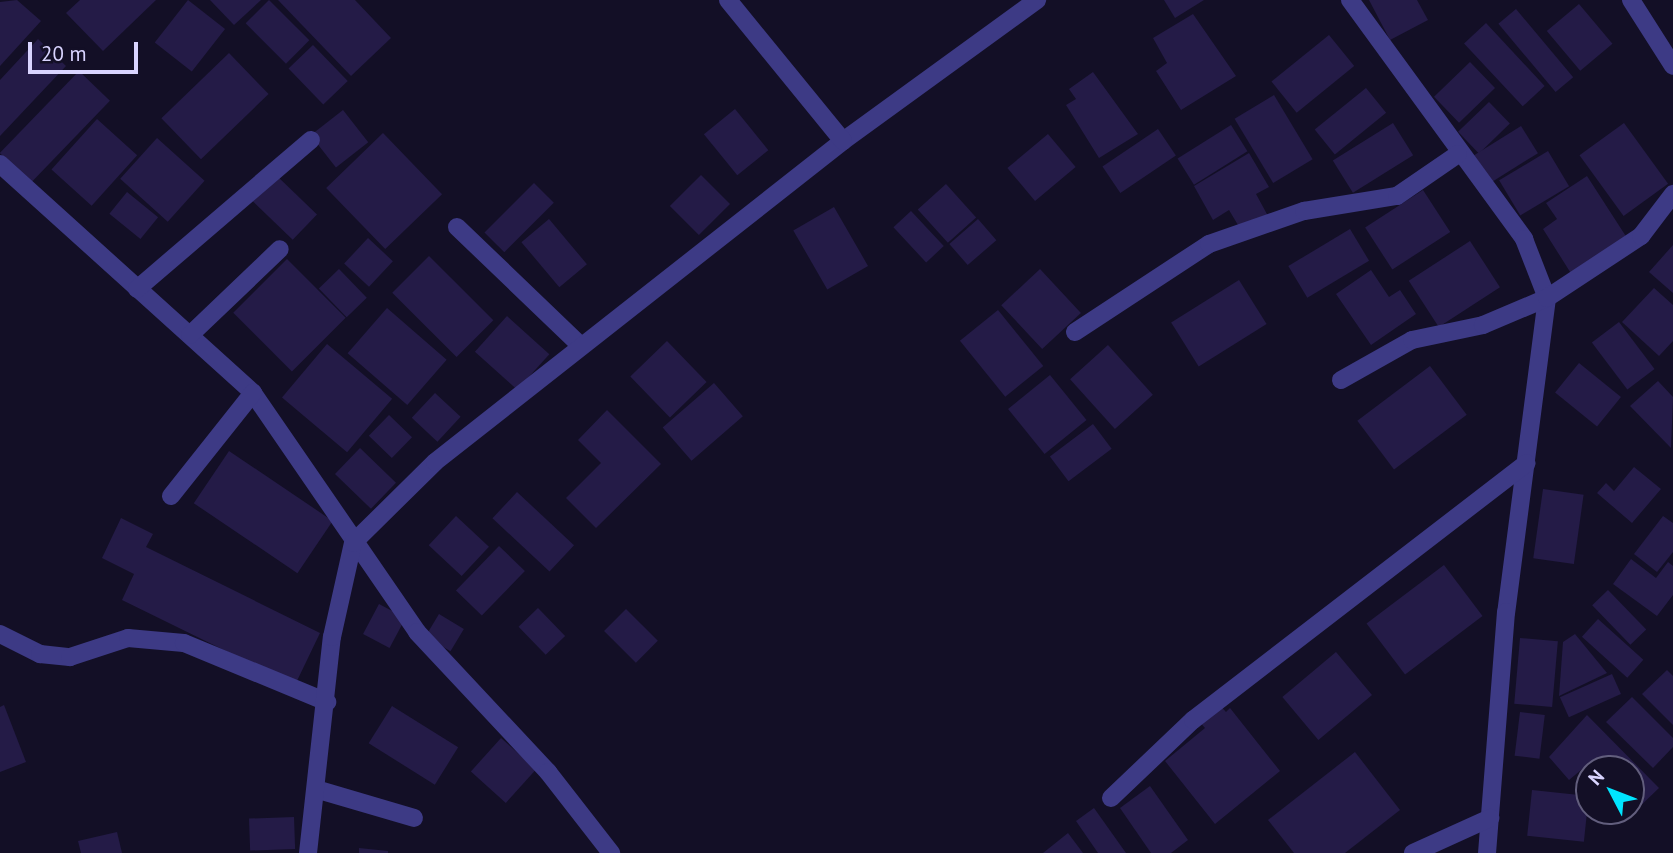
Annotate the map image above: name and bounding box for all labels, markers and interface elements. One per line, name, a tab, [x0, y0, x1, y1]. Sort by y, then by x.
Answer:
scale bar	[32, 28, 142, 72]
text: 20 m	[41, 40, 87, 67]
north arrow	[1575, 755, 1645, 825]
text: N	[1583, 765, 1609, 790]

